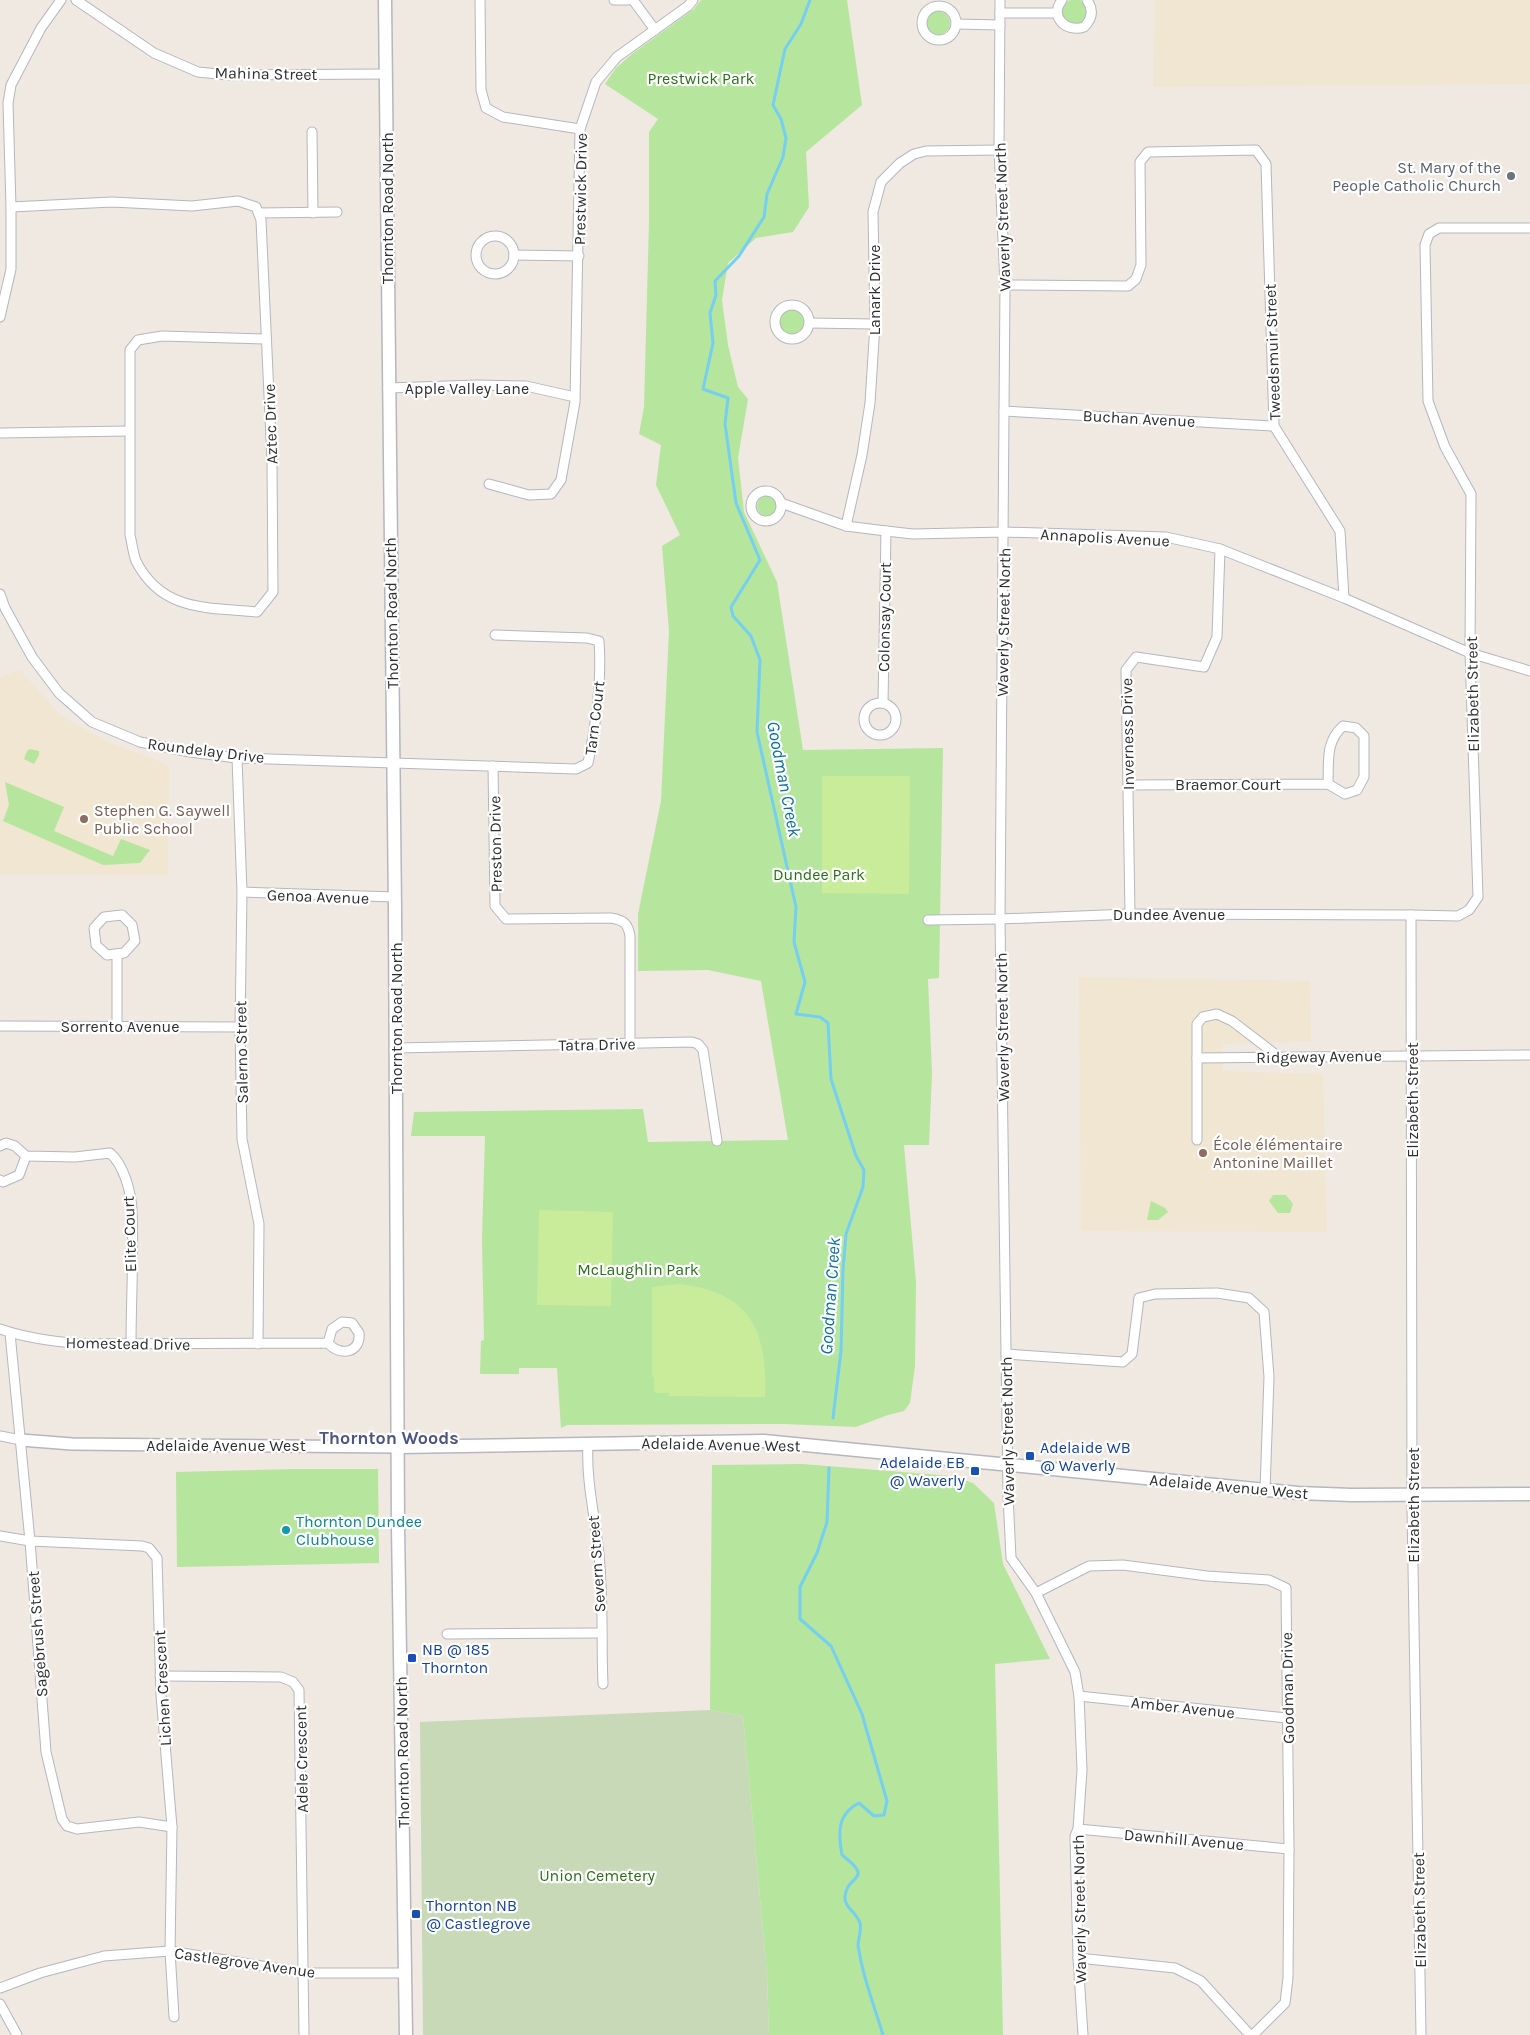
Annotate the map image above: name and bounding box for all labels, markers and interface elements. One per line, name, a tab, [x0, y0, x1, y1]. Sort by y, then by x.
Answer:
street label: Mahina Street	[214, 63, 318, 84]
park label: Prestwick Park	[647, 69, 755, 88]
street label: Thornton Road North	[378, 132, 397, 284]
street label: Prestwick Drive	[570, 133, 591, 245]
street label: Waverly Street North	[990, 142, 1015, 292]
place label: St. Mary of the People Catholic Church	[1332, 158, 1501, 195]
marker: St. Mary of the People Catholic Church	[1505, 170, 1517, 182]
street label: Lanark Drive	[865, 245, 884, 335]
street label: Tweedsmuir Street	[1261, 283, 1284, 420]
street label: Apple Valley Lane	[405, 379, 529, 398]
street label: Aztec Drive	[260, 383, 281, 465]
street label: Buchan Avenue	[1082, 406, 1196, 431]
street label: Annapolis Avenue	[1040, 525, 1170, 550]
street label: Thornton Road North	[381, 537, 402, 689]
street label: Waverly Street North	[993, 547, 1014, 697]
street label: Colonsay Court	[874, 562, 895, 672]
street label: Elizabeth Street	[1462, 636, 1483, 752]
street label: Inverness Drive	[1117, 678, 1138, 790]
street label: Tarn Court	[581, 680, 608, 756]
water label: Goodman Creek	[762, 719, 806, 840]
street label: Roundelay Drive	[146, 734, 265, 767]
street label: Braemor Court	[1175, 775, 1281, 794]
street label: Preston Drive	[485, 795, 506, 893]
place label: Stephen G. Saywell Public School	[94, 801, 230, 838]
marker: Stephen G. Saywell Public School	[78, 813, 90, 825]
park label: Dundee Park	[773, 865, 865, 884]
street label: Genoa Avenue	[267, 885, 369, 908]
street label: Dundee Avenue	[1113, 905, 1225, 924]
street label: Thornton Road North	[387, 942, 406, 1094]
street label: Waverly Street North	[992, 952, 1013, 1102]
street label: Salerno Street	[231, 1000, 252, 1104]
street label: Sorrento Avenue	[60, 1017, 180, 1036]
street label: Tatra Drive	[558, 1034, 636, 1055]
street label: Elizabeth Street	[1403, 1042, 1422, 1158]
street label: Ridgeway Avenue	[1256, 1046, 1382, 1067]
place label: École élémentaire Antonine Maillet	[1213, 1135, 1343, 1172]
marker: École élémentaire Antonine Maillet	[1197, 1147, 1209, 1159]
street label: Elite Court	[119, 1196, 140, 1272]
water label: Goodman Creek	[815, 1236, 845, 1355]
park label: McLaughlin Park	[577, 1260, 699, 1279]
street label: Homestead Drive	[65, 1333, 191, 1354]
street label: Waverly Street North	[997, 1356, 1018, 1506]
district label: Thornton Woods	[319, 1427, 459, 1449]
street label: Adelaide Avenue West	[641, 1434, 801, 1455]
street label: Adelaide Avenue West	[146, 1436, 306, 1455]
place label: Adelaide WB @ Waverly	[1040, 1438, 1131, 1475]
street label: Elizabeth Street	[1404, 1447, 1423, 1563]
marker: Adelaide WB @ Waverly	[1024, 1450, 1036, 1462]
place label: Adelaide EB @ Waverly	[880, 1453, 966, 1490]
marker: Adelaide EB @ Waverly	[969, 1465, 981, 1477]
street label: Adelaide Avenue West	[1149, 1470, 1309, 1503]
place label: Thornton Dundee Clubhouse	[296, 1512, 422, 1549]
street label: Severn Street	[584, 1515, 609, 1613]
marker: Thornton Dundee Clubhouse	[280, 1524, 292, 1536]
street label: Sagebrush Street	[24, 1570, 51, 1698]
street label: Lichen Crescent	[150, 1629, 175, 1746]
street label: Goodman Drive	[1277, 1632, 1298, 1744]
place label: NB @ 185 Thornton	[422, 1640, 490, 1677]
marker: NB @ 185 Thornton	[406, 1652, 418, 1664]
street label: Thornton Road North	[392, 1676, 413, 1828]
street label: Amber Avenue	[1130, 1693, 1236, 1722]
street label: Adele Crescent	[291, 1705, 312, 1813]
street label: Dawnhill Avenue	[1123, 1825, 1245, 1854]
street label: Waverly Street North	[1069, 1834, 1090, 1984]
street label: Elizabeth Street	[1409, 1852, 1430, 1968]
park label: Union Cemetery	[539, 1866, 655, 1885]
place label: Thornton NB @ Castlegrove	[426, 1896, 530, 1933]
marker: Thornton NB @ Castlegrove	[410, 1908, 422, 1920]
street label: Castlegrove Avenue	[173, 1943, 317, 1982]

